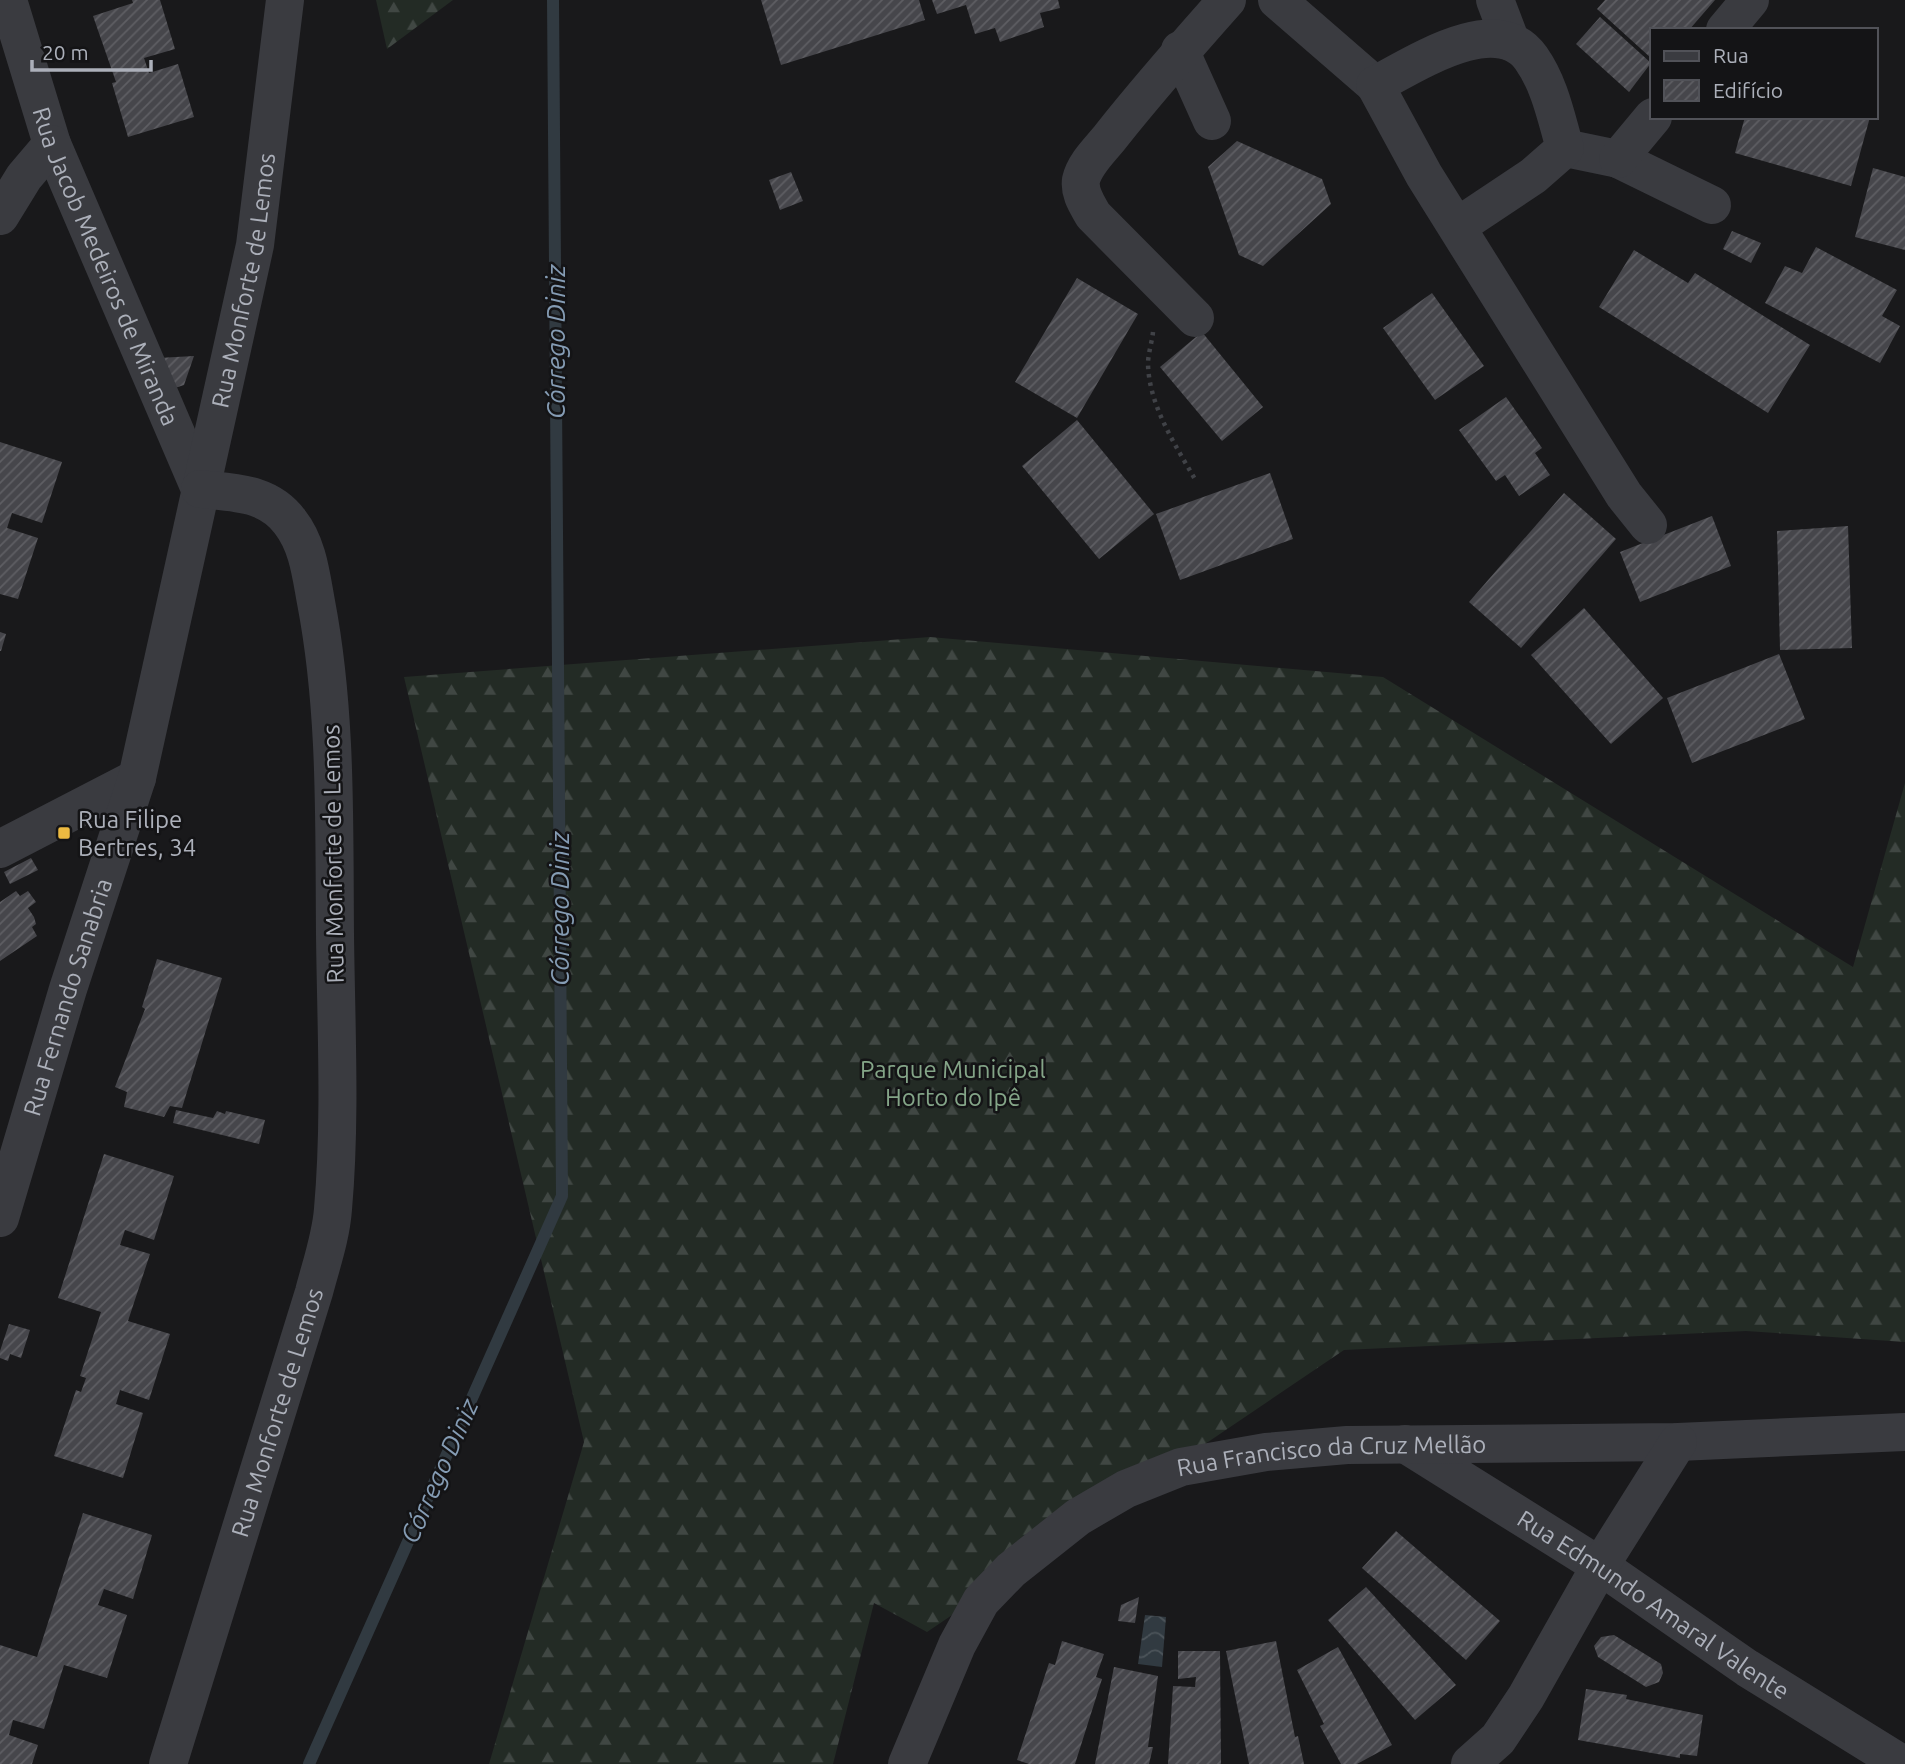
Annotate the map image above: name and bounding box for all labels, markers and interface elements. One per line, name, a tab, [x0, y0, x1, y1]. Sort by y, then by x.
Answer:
scale bar	[32, 28, 150, 72]
legend	[1650, 28, 1877, 119]
text: 20 m	[42, 40, 89, 64]
text: Rua	[1713, 43, 1749, 67]
text: Edifício	[1713, 78, 1783, 102]
street label: Rua Jacob Medeiros de Miranda	[28, 104, 185, 429]
street label: Rua Monforte de Lemos	[206, 151, 280, 410]
water label: Córrego Diniz	[541, 264, 570, 419]
street label: Rua Monforte de Lemos	[317, 724, 349, 984]
place label: Rua Filipe Bertres, 34	[78, 806, 196, 861]
marker: Rua Filipe Bertres, 34	[56, 825, 72, 841]
water label: Córrego Diniz	[545, 831, 574, 986]
street label: Rua Fernando Sanabria	[18, 875, 117, 1119]
park label: Parque Municipal Horto do Ipê	[860, 1056, 1046, 1111]
street label: Rua Monforte de Lemos	[226, 1285, 328, 1540]
water label: Córrego Diniz	[394, 1393, 484, 1547]
street label: Rua Francisco da Cruz Mellão	[1175, 1430, 1486, 1481]
street label: Rua Edmundo Amaral Valente	[1513, 1505, 1794, 1704]

